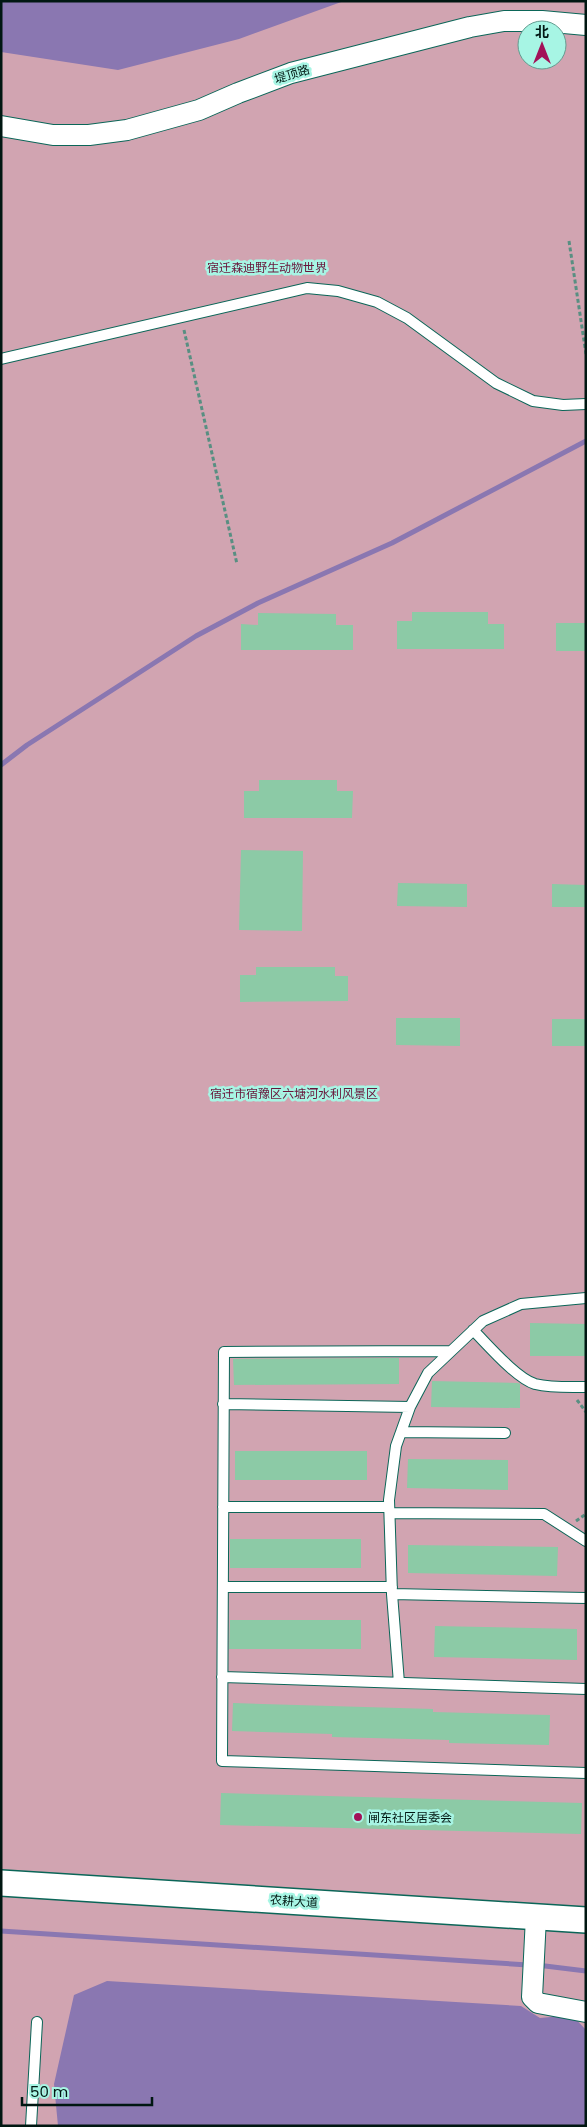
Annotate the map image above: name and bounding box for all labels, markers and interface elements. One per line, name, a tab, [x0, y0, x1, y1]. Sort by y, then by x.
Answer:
north arrow	[517, 20, 567, 70]
text: 北	[535, 22, 549, 42]
street label: 堤顶路	[272, 61, 312, 87]
park label: 宿迁森迪野生动物世界	[207, 259, 327, 276]
park label: 宿迁市宿豫区六塘河水利风景区	[210, 1085, 378, 1102]
place label: 闸东社区居委会	[368, 1809, 452, 1826]
marker: 闸东社区居委会	[352, 1811, 364, 1823]
street label: 农耕大道	[269, 1891, 319, 1911]
scale bar	[22, 2074, 152, 2106]
text: 50 m	[30, 2081, 68, 2102]

